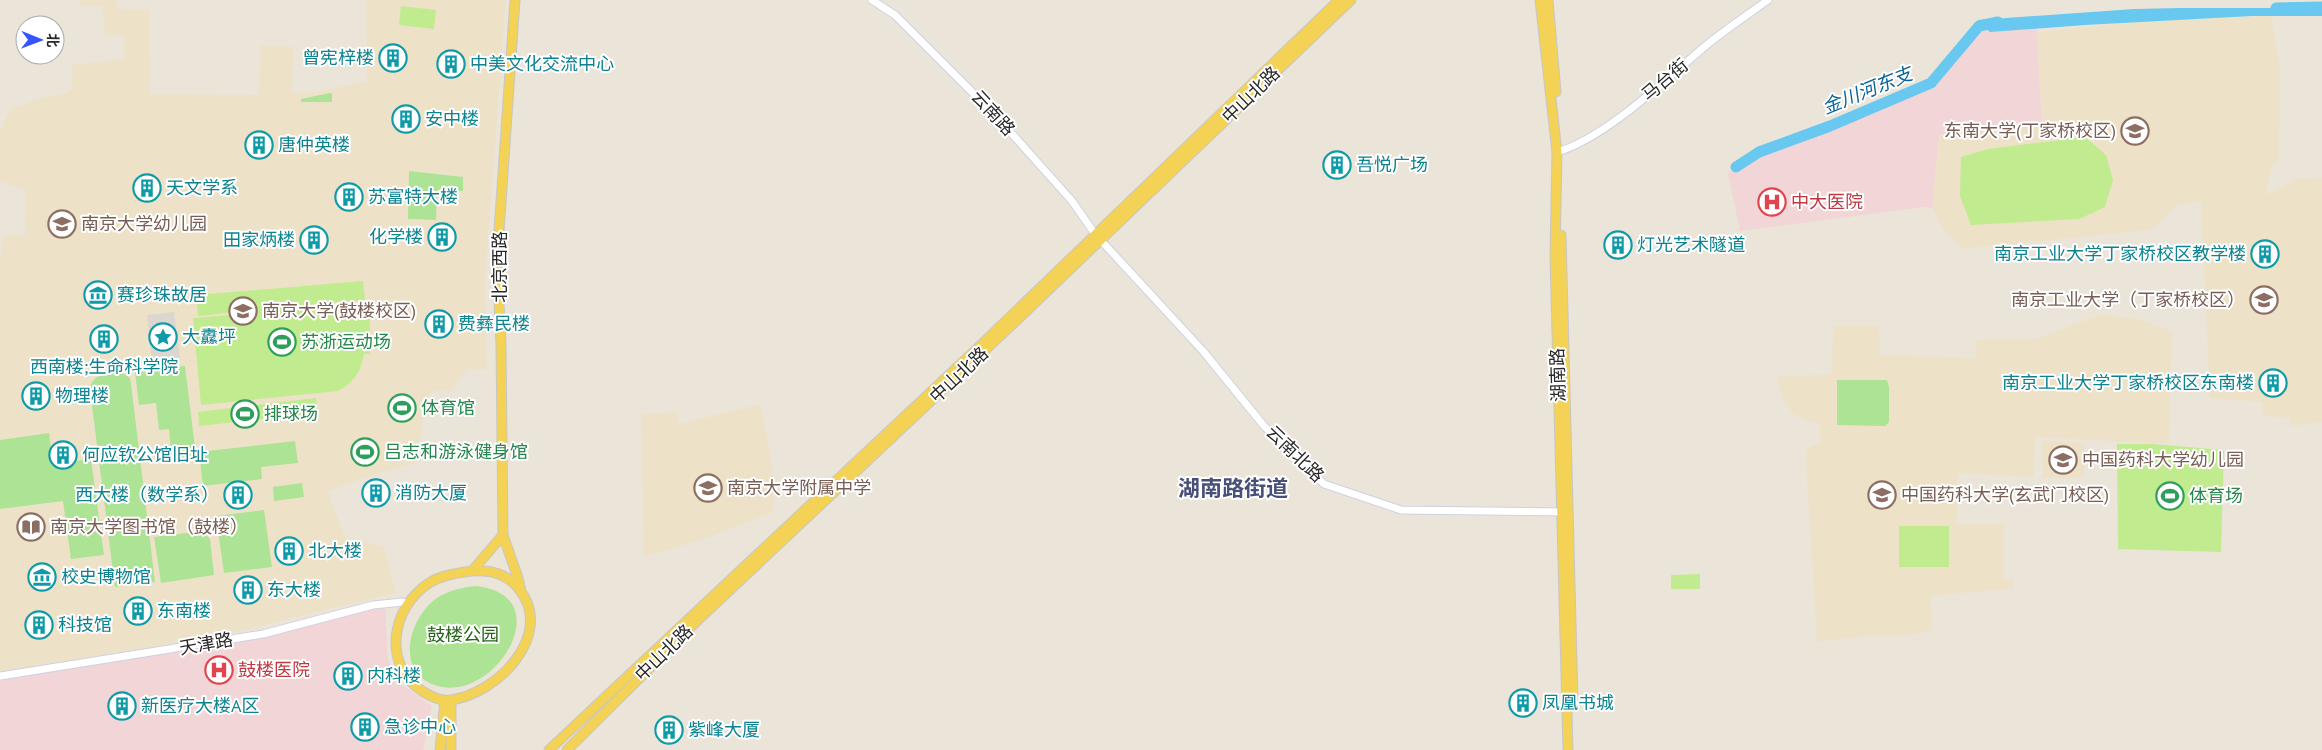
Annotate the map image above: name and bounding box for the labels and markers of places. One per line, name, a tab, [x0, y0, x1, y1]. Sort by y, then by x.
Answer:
building icon: 曾宪梓楼	[378, 43, 408, 73]
place label: 曾宪梓楼	[302, 46, 374, 69]
building icon: 中美文化交流中心	[436, 49, 466, 79]
place label: 中美文化交流中心	[470, 52, 614, 75]
building icon: 安中楼	[391, 104, 421, 134]
place label: 安中楼	[425, 107, 479, 130]
school or university icon: 东南大学(丁家桥校区)	[2120, 116, 2150, 146]
place label: 东南大学(丁家桥校区)	[1944, 119, 2116, 142]
building icon: 唐仲英楼	[244, 130, 274, 160]
place label: 唐仲英楼	[278, 133, 350, 156]
building icon: 吾悦广场	[1322, 150, 1352, 180]
place label: 吾悦广场	[1356, 153, 1428, 176]
building icon: 天文学系	[132, 173, 162, 203]
place label: 天文学系	[166, 176, 238, 199]
building icon: 苏富特大楼	[334, 182, 364, 212]
place label: 苏富特大楼	[368, 185, 458, 208]
hospital icon: 中大医院	[1757, 187, 1787, 217]
place label: 中大医院	[1791, 190, 1863, 213]
school or university icon: 南京大学幼儿园	[47, 209, 77, 239]
place label: 南京大学幼儿园	[81, 212, 207, 235]
building icon: 化学楼	[427, 222, 457, 252]
building icon: 田家炳楼	[299, 225, 329, 255]
place label: 化学楼	[369, 225, 423, 248]
place label: 田家炳楼	[223, 228, 295, 251]
building icon: 灯光艺术隧道	[1603, 230, 1633, 260]
place label: 灯光艺术隧道	[1637, 233, 1745, 256]
building icon: 南京工业大学丁家桥校区教学楼	[2250, 239, 2280, 269]
place label: 南京工业大学丁家桥校区教学楼	[1994, 242, 2246, 265]
museum icon: 赛珍珠故居	[83, 280, 113, 310]
place label: 赛珍珠故居	[117, 283, 207, 306]
school or university icon: 南京工业大学（丁家桥校区）	[2249, 285, 2279, 315]
place label: 南京工业大学（丁家桥校区）	[2011, 288, 2245, 311]
school or university icon: 南京大学(鼓楼校区)	[228, 296, 258, 326]
place label: 南京大学(鼓楼校区)	[262, 299, 416, 322]
building icon: 费彝民楼	[424, 309, 454, 339]
place label: 费彝民楼	[458, 312, 530, 335]
place icon: 大纛坪	[148, 322, 178, 352]
building icon: 西南楼;生命科学院	[89, 324, 119, 354]
place label: 大纛坪	[182, 325, 236, 348]
sports icon: 苏浙运动场	[267, 327, 297, 357]
place label: 苏浙运动场	[301, 330, 391, 353]
place label: 西南楼;生命科学院	[30, 355, 178, 378]
building icon: 南京工业大学丁家桥校区东南楼	[2258, 368, 2288, 398]
place label: 南京工业大学丁家桥校区东南楼	[2002, 371, 2254, 394]
building icon: 物理楼	[21, 381, 51, 411]
place label: 物理楼	[55, 384, 109, 407]
sports icon: 体育馆	[387, 393, 417, 423]
place label: 体育馆	[421, 396, 475, 419]
sports icon: 排球场	[230, 399, 260, 429]
place label: 排球场	[264, 402, 318, 425]
sports icon: 吕志和游泳健身馆	[350, 437, 380, 467]
building icon: 何应钦公馆旧址	[48, 440, 78, 470]
place label: 吕志和游泳健身馆	[384, 440, 528, 463]
place label: 何应钦公馆旧址	[82, 443, 208, 466]
school or university icon: 中国药科大学幼儿园	[2048, 445, 2078, 475]
place label: 中国药科大学幼儿园	[2082, 448, 2244, 471]
school or university icon: 南京大学附属中学	[693, 473, 723, 503]
place label: 南京大学附属中学	[727, 476, 871, 499]
building icon: 消防大厦	[361, 478, 391, 508]
building icon: 西大楼（数学系）	[223, 480, 253, 510]
school or university icon: 中国药科大学(玄武门校区)	[1867, 480, 1897, 510]
place label: 消防大厦	[395, 481, 467, 504]
sports icon: 体育场	[2155, 481, 2185, 511]
place label: 西大楼（数学系）	[75, 483, 219, 506]
place label: 中国药科大学(玄武门校区)	[1901, 483, 2109, 506]
place label: 体育场	[2189, 484, 2243, 507]
library icon: 南京大学图书馆（鼓楼）	[16, 512, 46, 542]
place label: 南京大学图书馆（鼓楼）	[50, 515, 248, 538]
building icon: 北大楼	[274, 536, 304, 566]
place label: 北大楼	[308, 539, 362, 562]
museum icon: 校史博物馆	[27, 562, 57, 592]
place label: 校史博物馆	[61, 565, 151, 588]
building icon: 东大楼	[233, 575, 263, 605]
place label: 东大楼	[267, 578, 321, 601]
building icon: 东南楼	[123, 596, 153, 626]
place label: 东南楼	[157, 599, 211, 622]
building icon: 科技馆	[24, 610, 54, 640]
place label: 科技馆	[58, 613, 112, 636]
hospital icon: 鼓楼医院	[204, 655, 234, 685]
place label: 鼓楼医院	[238, 658, 310, 681]
building icon: 内科楼	[333, 661, 363, 691]
place label: 内科楼	[367, 664, 421, 687]
building icon: 凤凰书城	[1508, 688, 1538, 718]
building icon: 新医疗大楼A区	[107, 691, 137, 721]
place label: 凤凰书城	[1542, 691, 1614, 714]
place label: 新医疗大楼A区	[141, 694, 260, 717]
building icon: 急诊中心	[350, 712, 380, 742]
place label: 急诊中心	[384, 715, 456, 738]
building icon: 紫峰大厦	[654, 715, 684, 745]
place label: 紫峰大厦	[688, 718, 760, 741]

